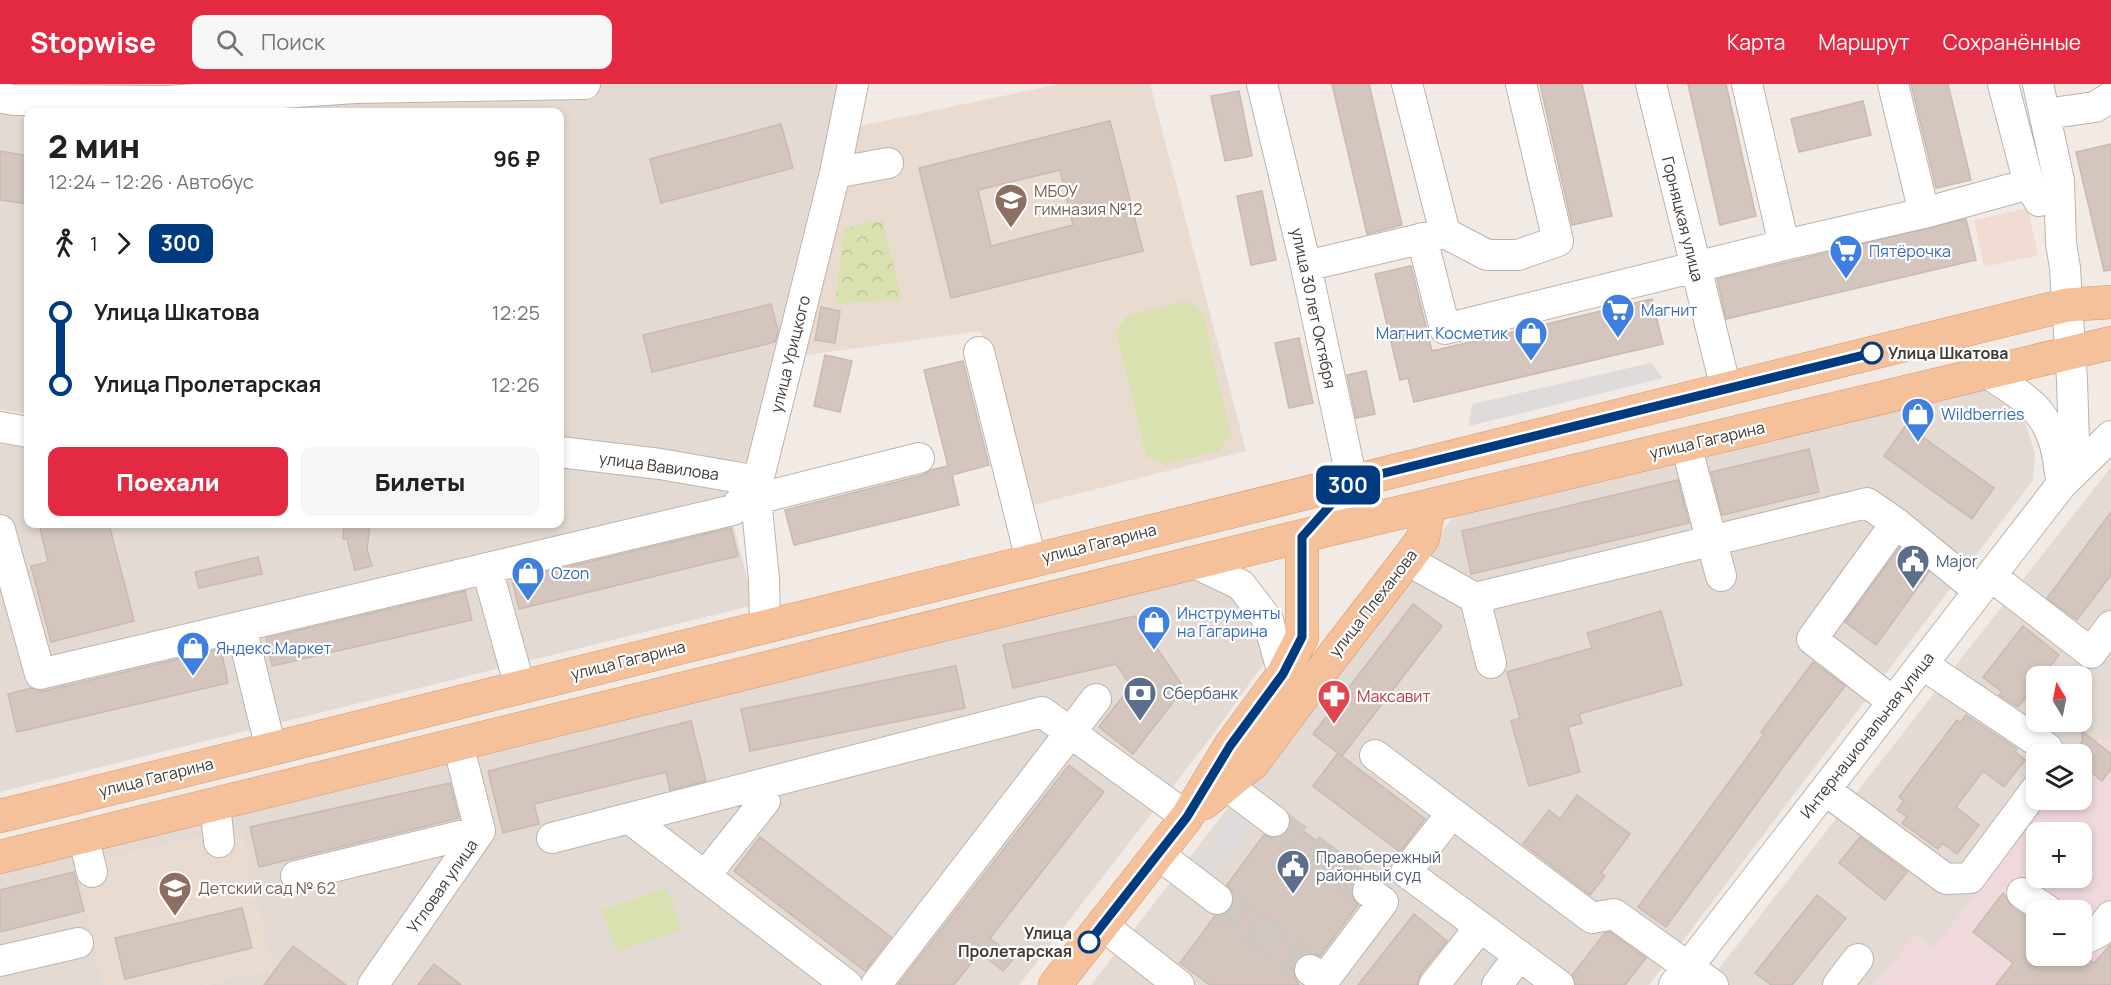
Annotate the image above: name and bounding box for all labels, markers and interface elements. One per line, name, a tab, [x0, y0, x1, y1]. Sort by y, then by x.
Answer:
search box	[192, 15, 612, 69]
text: Stopwise	[30, 23, 156, 61]
icon: search	[213, 26, 246, 59]
text: Поиск	[261, 27, 325, 57]
text: Карта	[1727, 28, 1785, 56]
text: Маршрут	[1818, 28, 1910, 56]
text: Сохранённые	[1943, 28, 2081, 56]
text: 2 мин	[48, 123, 140, 168]
text: 96 ₽	[493, 144, 540, 174]
street label: Горняцкая улица	[1657, 154, 1709, 284]
text: 12:24 – 12:26 · Автобус	[48, 168, 254, 195]
place label: МБОУ гимназия №12	[1034, 180, 1142, 220]
school or university icon: МБОУ гимназия №12	[993, 182, 1029, 229]
street label: улица 30 лет Октября	[1286, 226, 1342, 390]
icon: walk	[48, 227, 81, 260]
icon: forward	[107, 227, 140, 260]
text: 300	[161, 229, 201, 257]
text: 1	[90, 230, 98, 257]
supermarket icon: Пятёрочка	[1828, 233, 1864, 280]
place label: Пятёрочка	[1869, 240, 1951, 262]
supermarket icon: Магнит	[1600, 292, 1636, 339]
street label: улица Урицкого	[765, 293, 815, 415]
text: Улица Шкатова	[94, 297, 260, 327]
text: 12:25	[492, 299, 540, 326]
place label: Магнит	[1641, 299, 1697, 321]
shop icon: Магнит Косметик	[1513, 315, 1549, 362]
place label: Магнит Косметик	[1376, 322, 1509, 344]
marker: Улица Шкатова	[1861, 342, 1883, 364]
place label: Улица Шкатова	[1888, 342, 2009, 364]
text: Улица Пролетарская	[94, 369, 321, 399]
text: 12:26	[491, 371, 540, 398]
shop icon: Wildberries	[1900, 396, 1936, 443]
place label: Wildberries	[1941, 403, 2024, 425]
street label: улица Гагарина	[1647, 416, 1767, 464]
button: Поехали	[48, 447, 288, 516]
button: Билеты	[300, 447, 540, 516]
street label: улица Вавилова	[598, 447, 720, 485]
line badge: 300	[1314, 466, 1382, 504]
text: 300	[1328, 471, 1368, 499]
street label: улица Гагарина	[1039, 518, 1159, 568]
public building icon: Major	[1895, 543, 1931, 590]
street label: улица Плеханова	[1324, 545, 1422, 661]
place label: Major	[1936, 550, 1978, 572]
shop icon: Ozon	[510, 555, 546, 602]
place label: Ozon	[551, 562, 589, 584]
place label: Инструменты на Гагарина	[1177, 602, 1280, 642]
shop icon: Инструменты на Гагарина	[1136, 604, 1172, 651]
shop icon: Яндекс.Маркет	[175, 630, 211, 677]
street label: улица Гагарина	[568, 635, 688, 685]
place label: Яндекс.Маркет	[216, 637, 332, 659]
street label: Интернациональная улица	[1795, 647, 1939, 823]
north arrow	[2026, 666, 2092, 732]
map controls	[2026, 666, 2092, 966]
bank icon: Сбербанк	[1122, 675, 1158, 722]
pharmacy icon: Максавит	[1316, 678, 1352, 725]
place label: Сбербанк	[1163, 682, 1239, 704]
place label: Максавит	[1357, 685, 1431, 707]
button: layers	[2026, 744, 2092, 810]
street label: улица Гагарина	[96, 752, 216, 802]
button: +	[2026, 822, 2092, 888]
street label: Угловая улица	[401, 835, 483, 937]
place label: Правобережный районный суд	[1316, 846, 1441, 886]
public building icon: Правобережный районный суд	[1275, 848, 1311, 895]
school or university icon: Детский сад № 62	[157, 870, 193, 917]
place label: Детский сад № 62	[198, 877, 336, 899]
button: −	[2026, 900, 2092, 966]
place label: Улица Пролетарская	[958, 922, 1072, 962]
marker: Улица Пролетарская	[1078, 931, 1100, 953]

